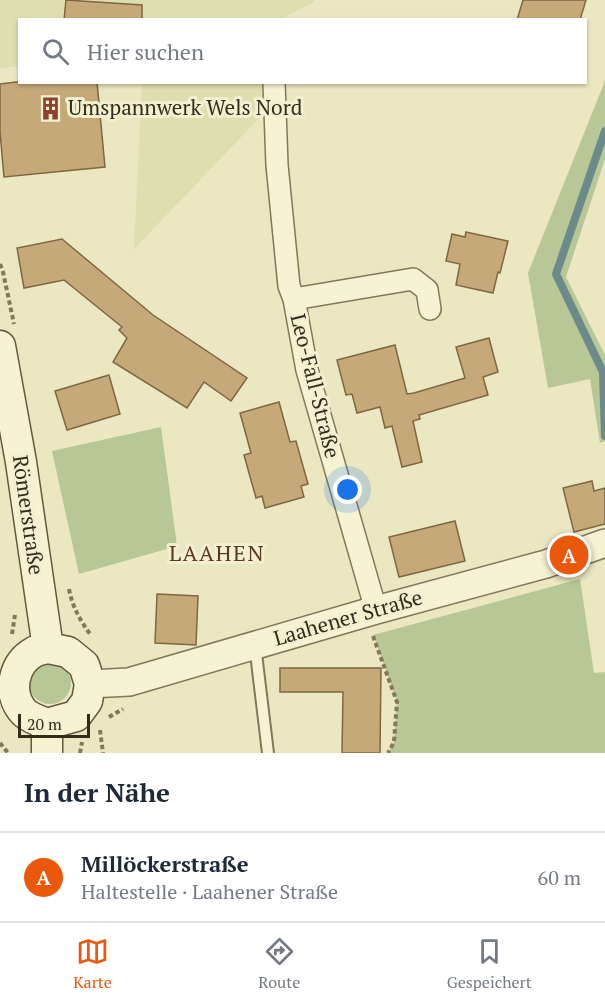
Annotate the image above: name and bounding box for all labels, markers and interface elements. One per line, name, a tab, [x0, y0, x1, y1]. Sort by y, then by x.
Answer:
search box	[18, 18, 587, 84]
icon: search	[39, 35, 72, 68]
text: Hier suchen	[87, 37, 204, 66]
place label: Umspannwerk Wels Nord	[68, 93, 303, 121]
building icon: Umspannwerk Wels Nord	[37, 95, 63, 121]
street label: Leo-Fall-Straße	[284, 311, 347, 461]
street label: Römerstraße	[7, 453, 51, 577]
your location	[333, 475, 362, 504]
pin: A	[550, 532, 588, 578]
district label: LAAHEN	[169, 538, 265, 567]
street label: Laahener Straße	[270, 582, 425, 652]
scale bar	[18, 711, 90, 738]
text: 20 m	[27, 713, 62, 735]
text: In der Nähe	[24, 775, 170, 809]
text: Millöckerstraße	[81, 849, 249, 878]
text: A	[36, 864, 51, 891]
text: 60 m	[538, 864, 581, 891]
text: Haltestelle · Laahener Straße	[81, 878, 338, 905]
tab: Karte	[73, 935, 112, 993]
tab: Route	[258, 935, 300, 993]
tab: Gespeichert	[447, 935, 532, 993]

